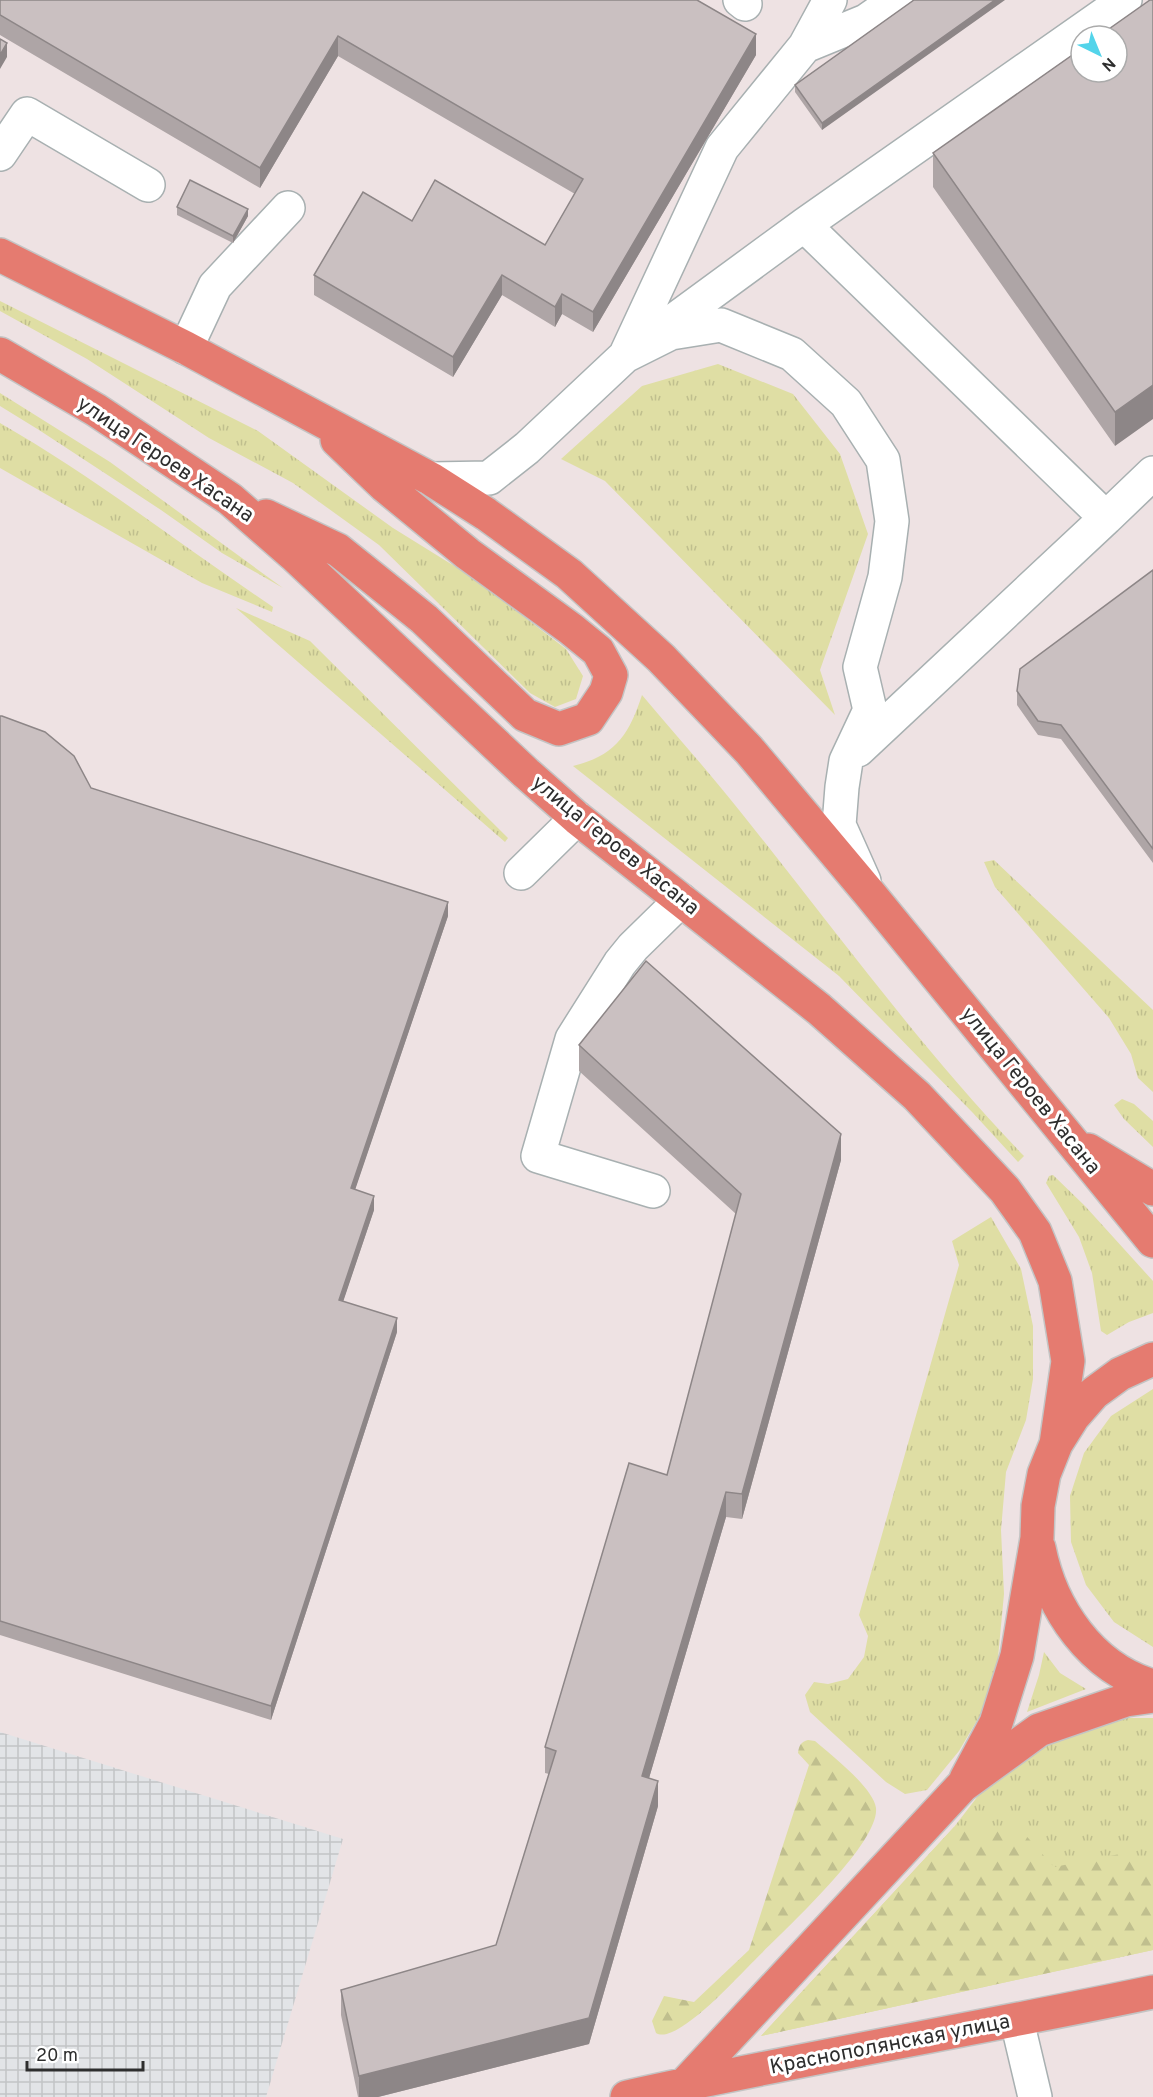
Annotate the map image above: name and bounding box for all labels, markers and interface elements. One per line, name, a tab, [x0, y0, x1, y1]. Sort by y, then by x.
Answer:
north arrow	[1069, 24, 1129, 84]
text: N	[1097, 52, 1119, 75]
street label: улица Героев Хасана	[71, 391, 259, 529]
street label: улица Героев Хасана	[526, 770, 704, 922]
street label: улица Героев Хасана	[954, 1002, 1106, 1180]
street label: Краснополянская улица	[768, 2008, 1012, 2082]
scale bar	[27, 2034, 142, 2072]
text: 20 m	[36, 2045, 78, 2068]

